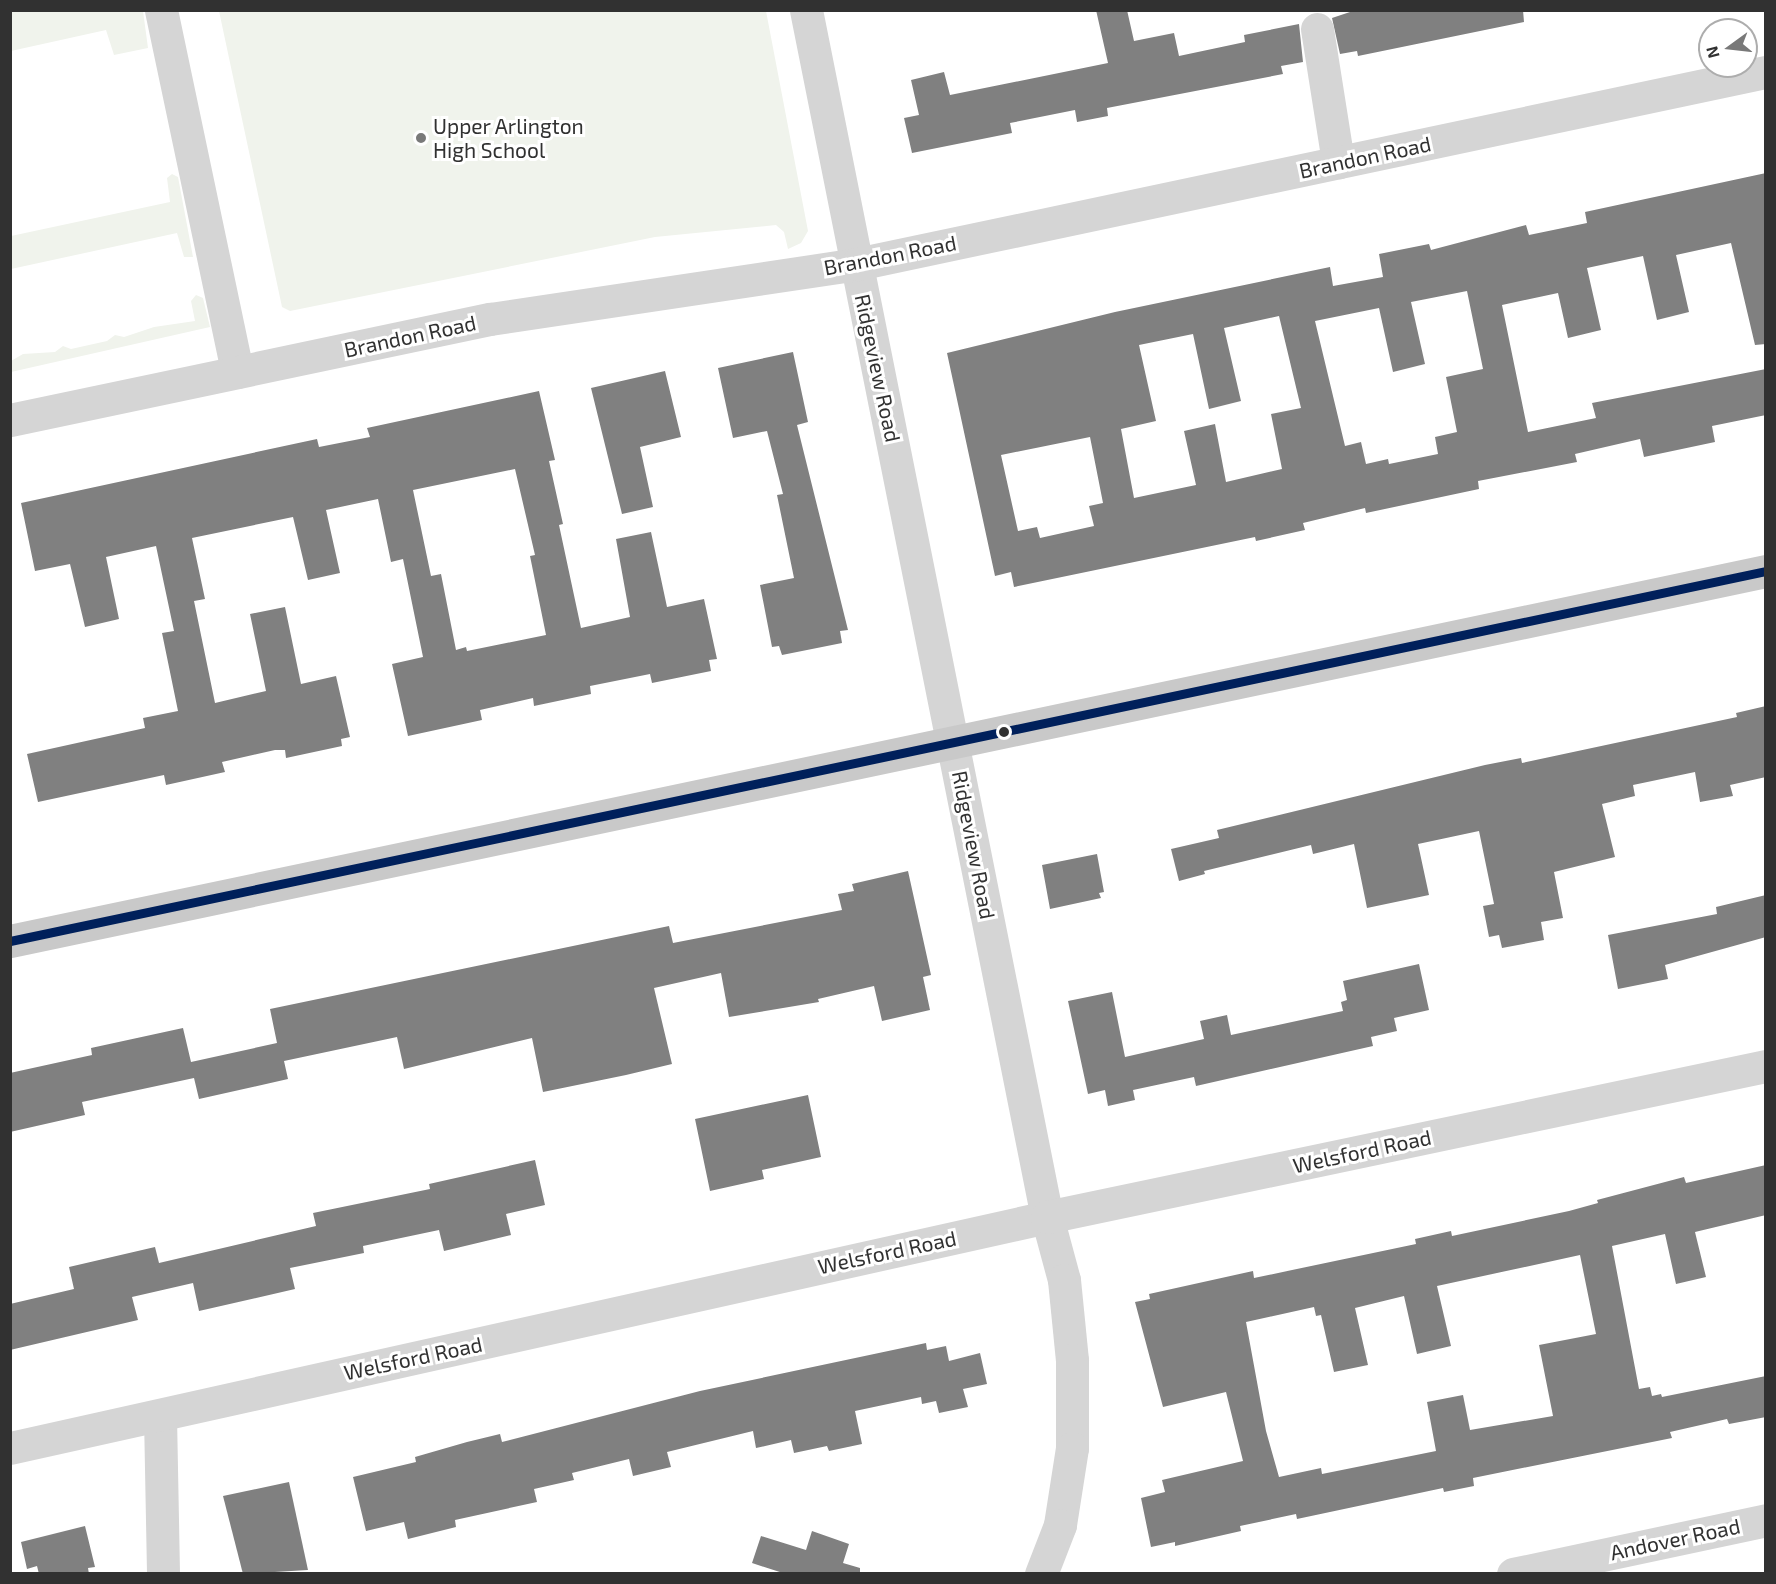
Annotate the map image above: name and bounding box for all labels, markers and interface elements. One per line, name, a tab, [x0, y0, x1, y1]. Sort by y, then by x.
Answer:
north arrow	[1698, 18, 1758, 78]
text: N	[1701, 44, 1723, 60]
place label: Upper Arlington High School	[433, 113, 585, 163]
marker: Upper Arlington High School	[414, 131, 428, 145]
street label: Brandon Road	[1297, 131, 1433, 183]
street label: Brandon Road	[822, 230, 958, 280]
street label: Ridgeview Road	[850, 292, 906, 444]
street label: Brandon Road	[342, 310, 478, 362]
unlabelled marker	[998, 726, 1010, 738]
street label: Ridgeview Road	[947, 768, 1001, 922]
street label: Welsford Road	[1291, 1124, 1433, 1178]
street label: Welsford Road	[816, 1225, 958, 1279]
street label: Welsford Road	[342, 1331, 484, 1385]
street label: Andover Road	[1607, 1513, 1743, 1565]

